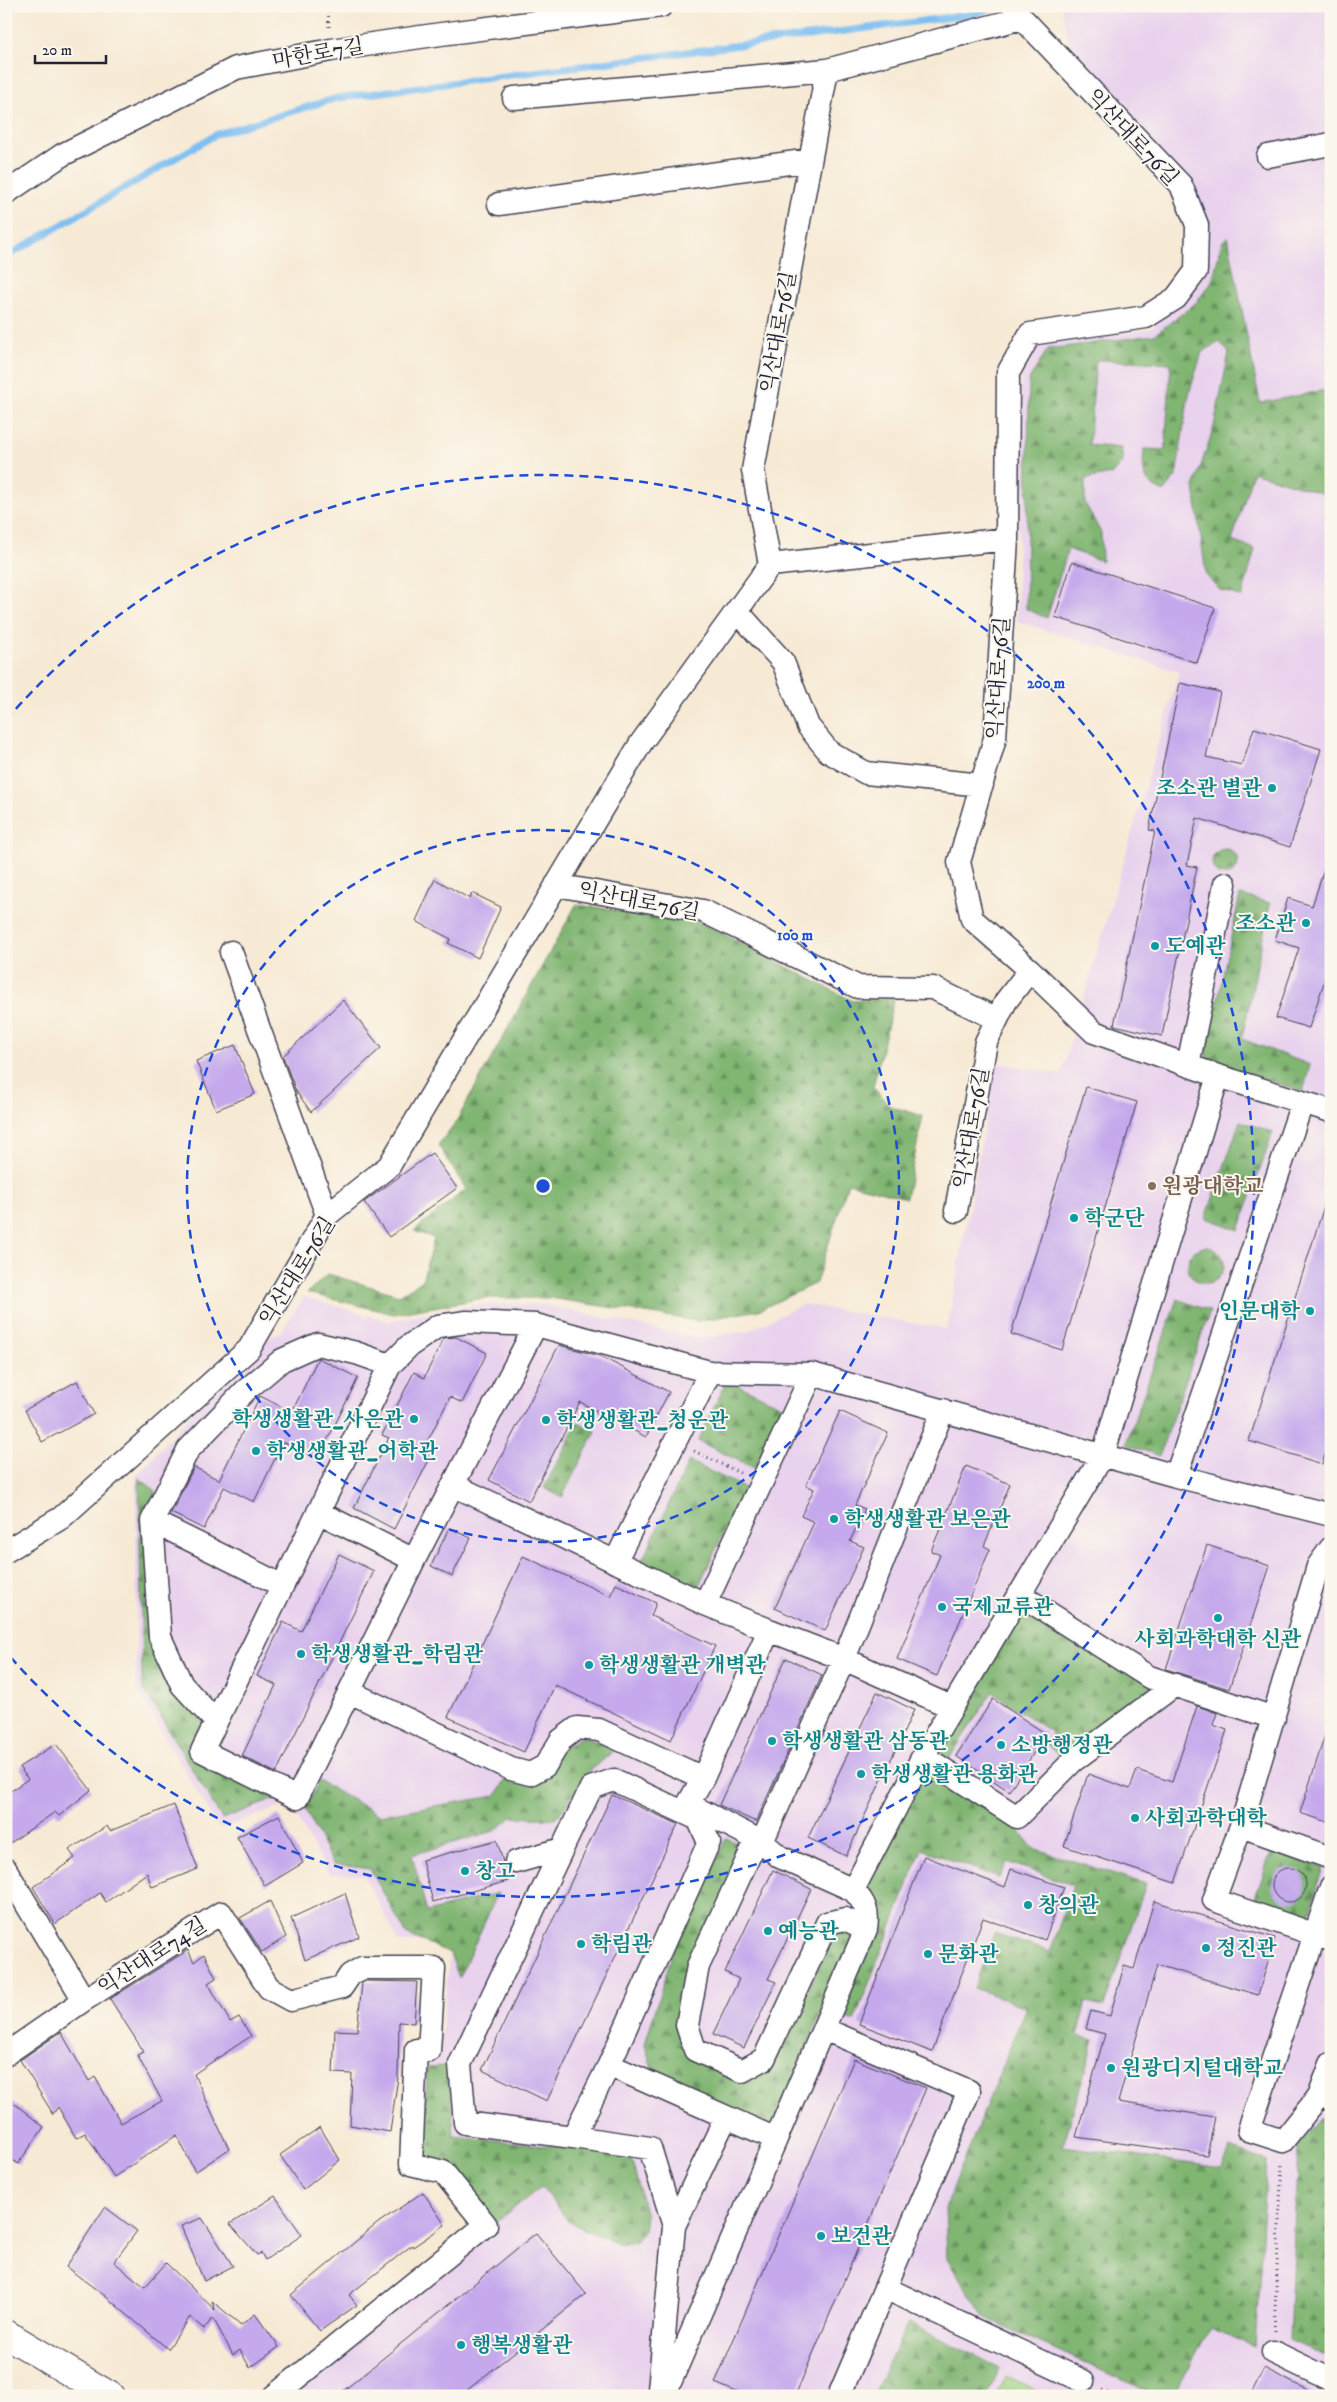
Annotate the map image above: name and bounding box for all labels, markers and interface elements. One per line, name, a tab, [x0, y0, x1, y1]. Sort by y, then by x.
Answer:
scale bar	[35, 32, 106, 64]
street label: 마한로7길	[271, 33, 366, 75]
text: 20 m	[42, 41, 72, 60]
street label: 익산대로76길	[1081, 84, 1184, 192]
street label: 익산대로76길	[755, 269, 802, 395]
street label: 익산대로76길	[982, 616, 1016, 740]
text: 200 m	[1027, 674, 1066, 693]
place label: 조소관 별관	[1156, 776, 1263, 802]
marker: 조소관 별관	[1266, 782, 1278, 794]
street label: 익산대로76길	[576, 877, 702, 927]
place label: 조소관	[1235, 911, 1297, 937]
marker: 조소관	[1300, 917, 1312, 929]
text: 100 m	[777, 926, 814, 945]
place label: 도예관	[1165, 934, 1227, 960]
marker: 도예관	[1149, 940, 1161, 952]
street label: 익산대로76길	[948, 1065, 995, 1191]
place label: 원광대학교	[1162, 1174, 1263, 1200]
centre of rings	[534, 1177, 552, 1195]
marker: 원광대학교	[1146, 1180, 1158, 1192]
place label: 학군단	[1084, 1206, 1146, 1232]
street label: 익산대로76길	[254, 1212, 342, 1331]
marker: 학군단	[1068, 1212, 1080, 1224]
place label: 인문대학	[1219, 1299, 1301, 1325]
marker: 인문대학	[1304, 1305, 1316, 1317]
place label: 학생생활관_사은관	[232, 1407, 405, 1433]
place label: 학생생활관_청운관	[556, 1408, 729, 1434]
marker: 학생생활관_사은관	[408, 1413, 420, 1425]
marker: 학생생활관_청운관	[540, 1414, 552, 1426]
place label: 학생생활관_어학관	[266, 1439, 439, 1465]
marker: 학생생활관_어학관	[250, 1445, 262, 1457]
place label: 학생생활관 보은관	[844, 1507, 1012, 1533]
marker: 학생생활관 보은관	[828, 1513, 840, 1525]
place label: 국제교류관	[952, 1595, 1054, 1621]
marker: 국제교류관	[936, 1601, 948, 1613]
marker: 사회과학대학 신관	[1212, 1612, 1224, 1624]
place label: 사회과학대학 신관	[1135, 1627, 1302, 1653]
place label: 학생생활관_학림관	[311, 1642, 484, 1668]
marker: 학생생활관_학림관	[295, 1648, 307, 1660]
place label: 학생생활관 개벽관	[599, 1653, 767, 1679]
marker: 학생생활관 개벽관	[583, 1659, 595, 1671]
place label: 학생생활관 삼동관	[782, 1729, 950, 1755]
place label: 소방행정관	[1011, 1733, 1113, 1759]
marker: 학생생활관 삼동관	[766, 1735, 778, 1747]
marker: 소방행정관	[995, 1739, 1007, 1751]
place label: 학생생활관 용화관	[871, 1762, 1039, 1788]
marker: 학생생활관 용화관	[855, 1768, 867, 1780]
place label: 사회과학대학	[1145, 1806, 1267, 1832]
marker: 사회과학대학	[1129, 1812, 1141, 1824]
place label: 창고	[475, 1859, 516, 1885]
marker: 창고	[459, 1865, 471, 1877]
place label: 창의관	[1038, 1893, 1100, 1919]
marker: 창의관	[1022, 1899, 1034, 1911]
street label: 익산대로74길	[93, 1912, 212, 2002]
place label: 예능관	[778, 1919, 840, 1945]
marker: 예능관	[762, 1925, 774, 1937]
place label: 학림관	[591, 1932, 653, 1958]
place label: 정진관	[1216, 1936, 1278, 1962]
marker: 학림관	[575, 1938, 587, 1950]
place label: 문화관	[938, 1942, 1000, 1968]
marker: 정진관	[1200, 1942, 1212, 1954]
marker: 문화관	[922, 1948, 934, 1960]
place label: 원광디지털대학교	[1121, 2056, 1283, 2082]
marker: 원광디지털대학교	[1105, 2062, 1117, 2074]
place label: 보건관	[831, 2224, 893, 2250]
marker: 보건관	[815, 2230, 827, 2242]
place label: 행복생활관	[471, 2333, 573, 2359]
marker: 행복생활관	[455, 2339, 467, 2351]

